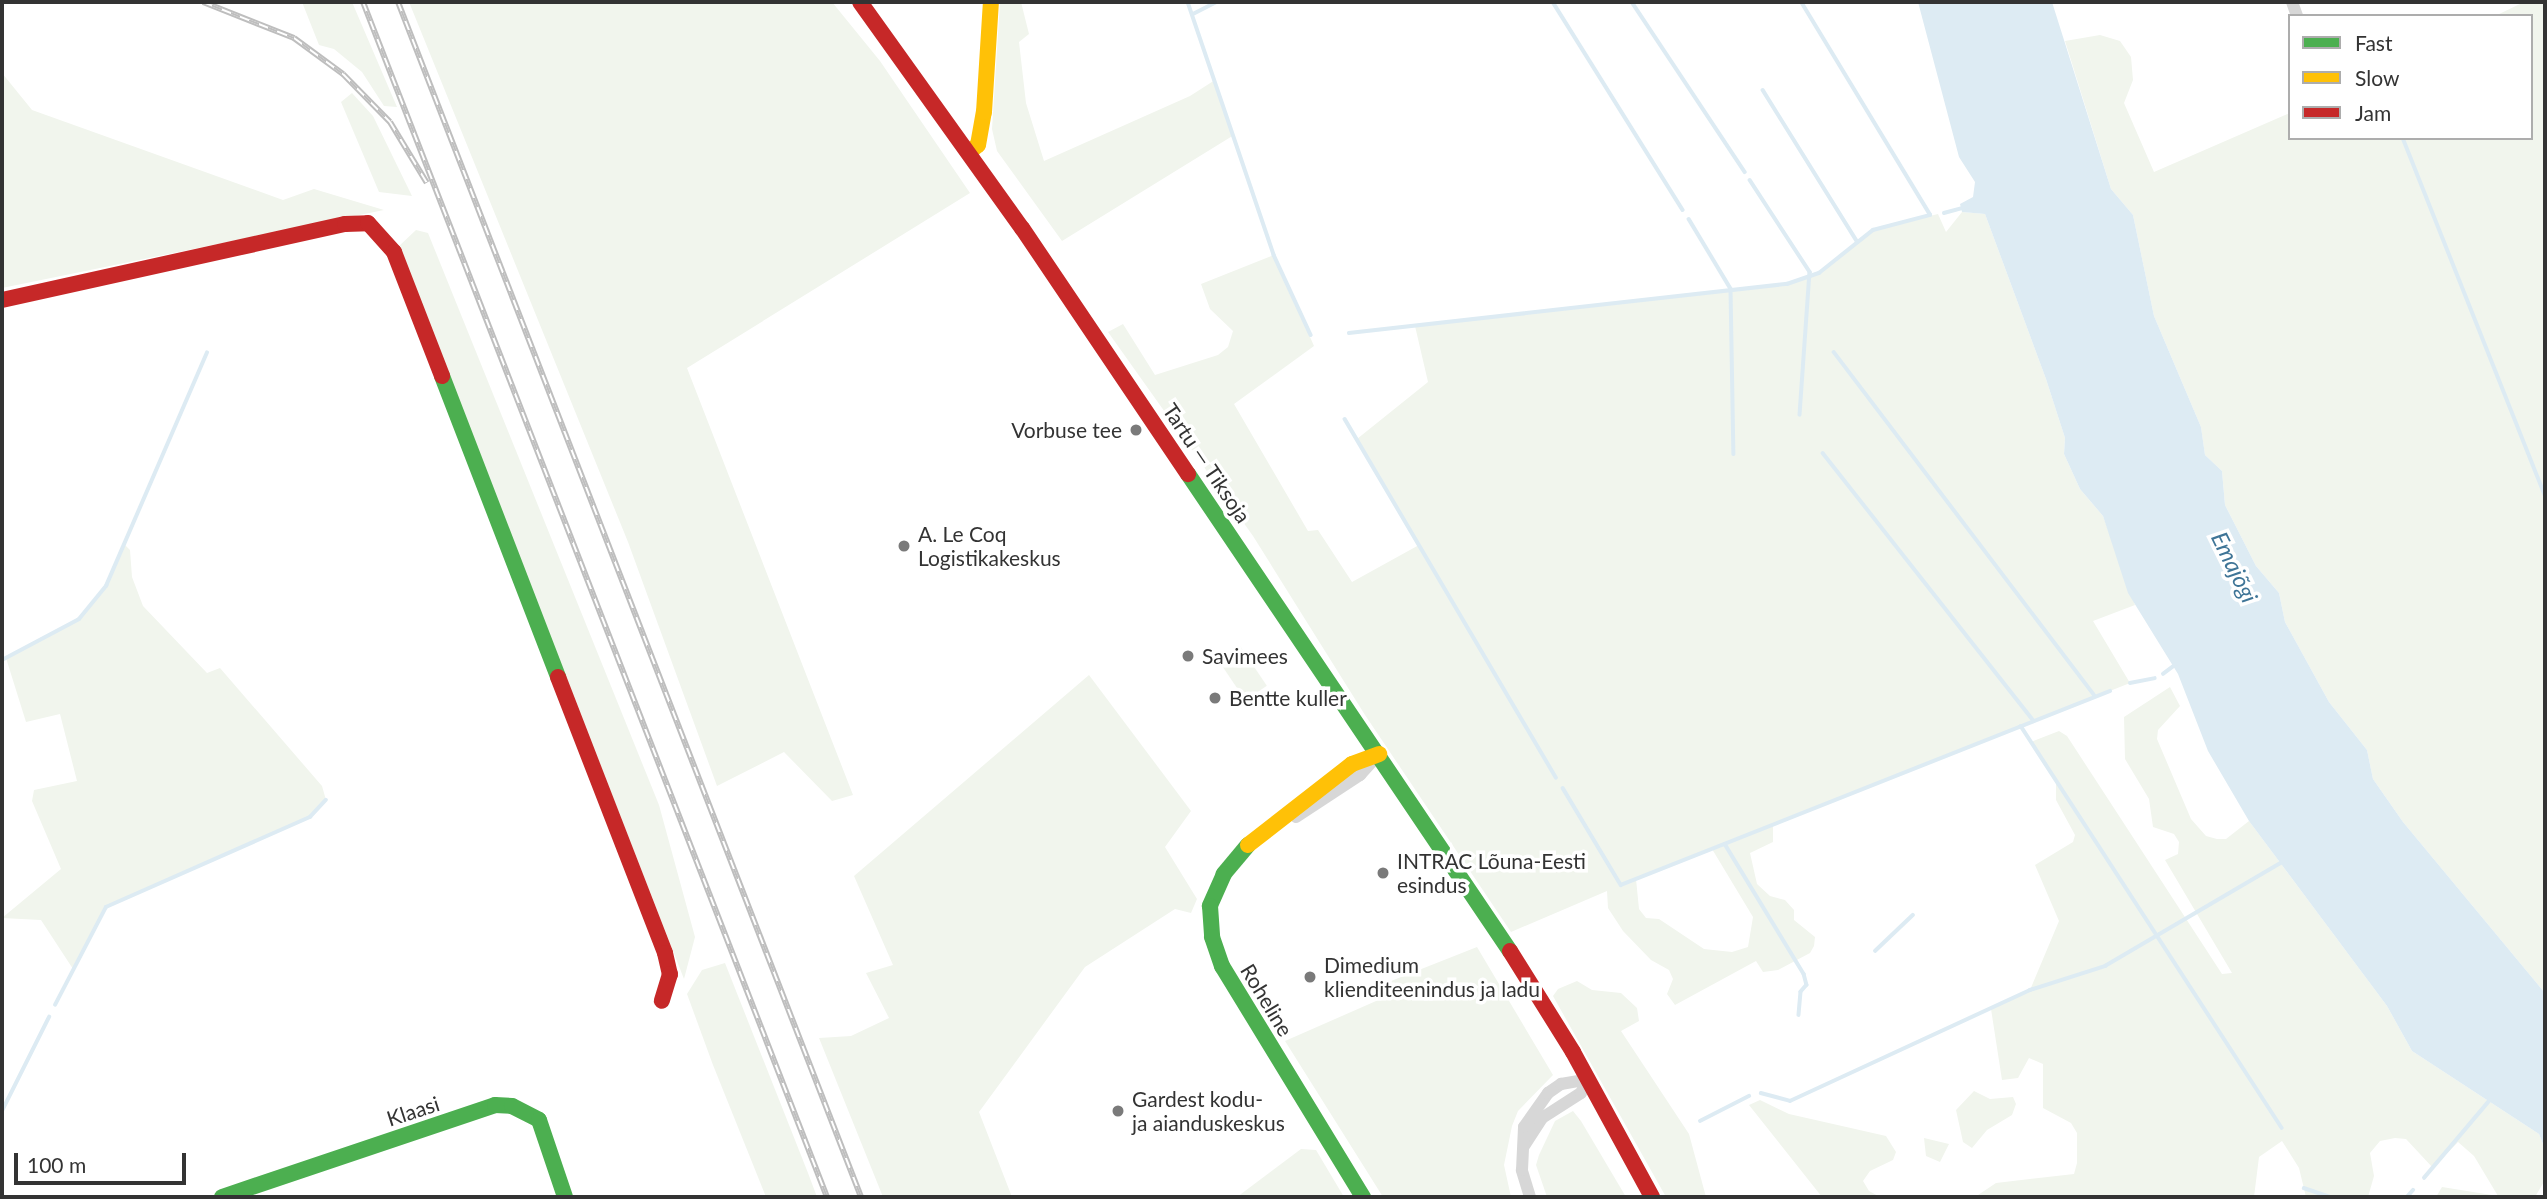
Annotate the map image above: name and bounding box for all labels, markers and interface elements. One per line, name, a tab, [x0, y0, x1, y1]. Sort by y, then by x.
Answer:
legend	[2288, 14, 2533, 140]
text: Fast	[2355, 30, 2392, 55]
text: Slow	[2355, 65, 2399, 90]
text: Jam	[2355, 100, 2391, 125]
street label: Tartu — Tiksoja	[1158, 398, 1256, 528]
place label: Vorbuse tee	[1011, 417, 1122, 443]
marker: Vorbuse tee	[1128, 422, 1144, 438]
place label: A. Le Coq Logistikakeskus	[918, 521, 1061, 571]
water label: Emajõgi	[2206, 527, 2264, 607]
marker: A. Le Coq Logistikakeskus	[896, 538, 912, 554]
place label: Savimees	[1202, 643, 1288, 669]
marker: Savimees	[1180, 648, 1196, 664]
place label: Bentte kuller	[1229, 685, 1347, 711]
marker: Bentte kuller	[1207, 690, 1223, 706]
place label: INTRAC Lõuna-Eesti esindus	[1397, 848, 1586, 898]
marker: INTRAC Lõuna-Eesti esindus	[1375, 865, 1391, 881]
place label: Dimedium klienditeenindus ja ladu	[1324, 952, 1540, 1002]
street label: Roheline	[1236, 959, 1298, 1041]
marker: Dimedium klienditeenindus ja ladu	[1302, 969, 1318, 985]
place label: Gardest kodu- ja aianduskeskus	[1132, 1086, 1285, 1136]
street label: Klaasi	[383, 1091, 443, 1131]
marker: Gardest kodu- ja aianduskeskus	[1110, 1103, 1126, 1119]
scale bar	[18, 1140, 189, 1184]
text: 100 m	[27, 1152, 86, 1177]

